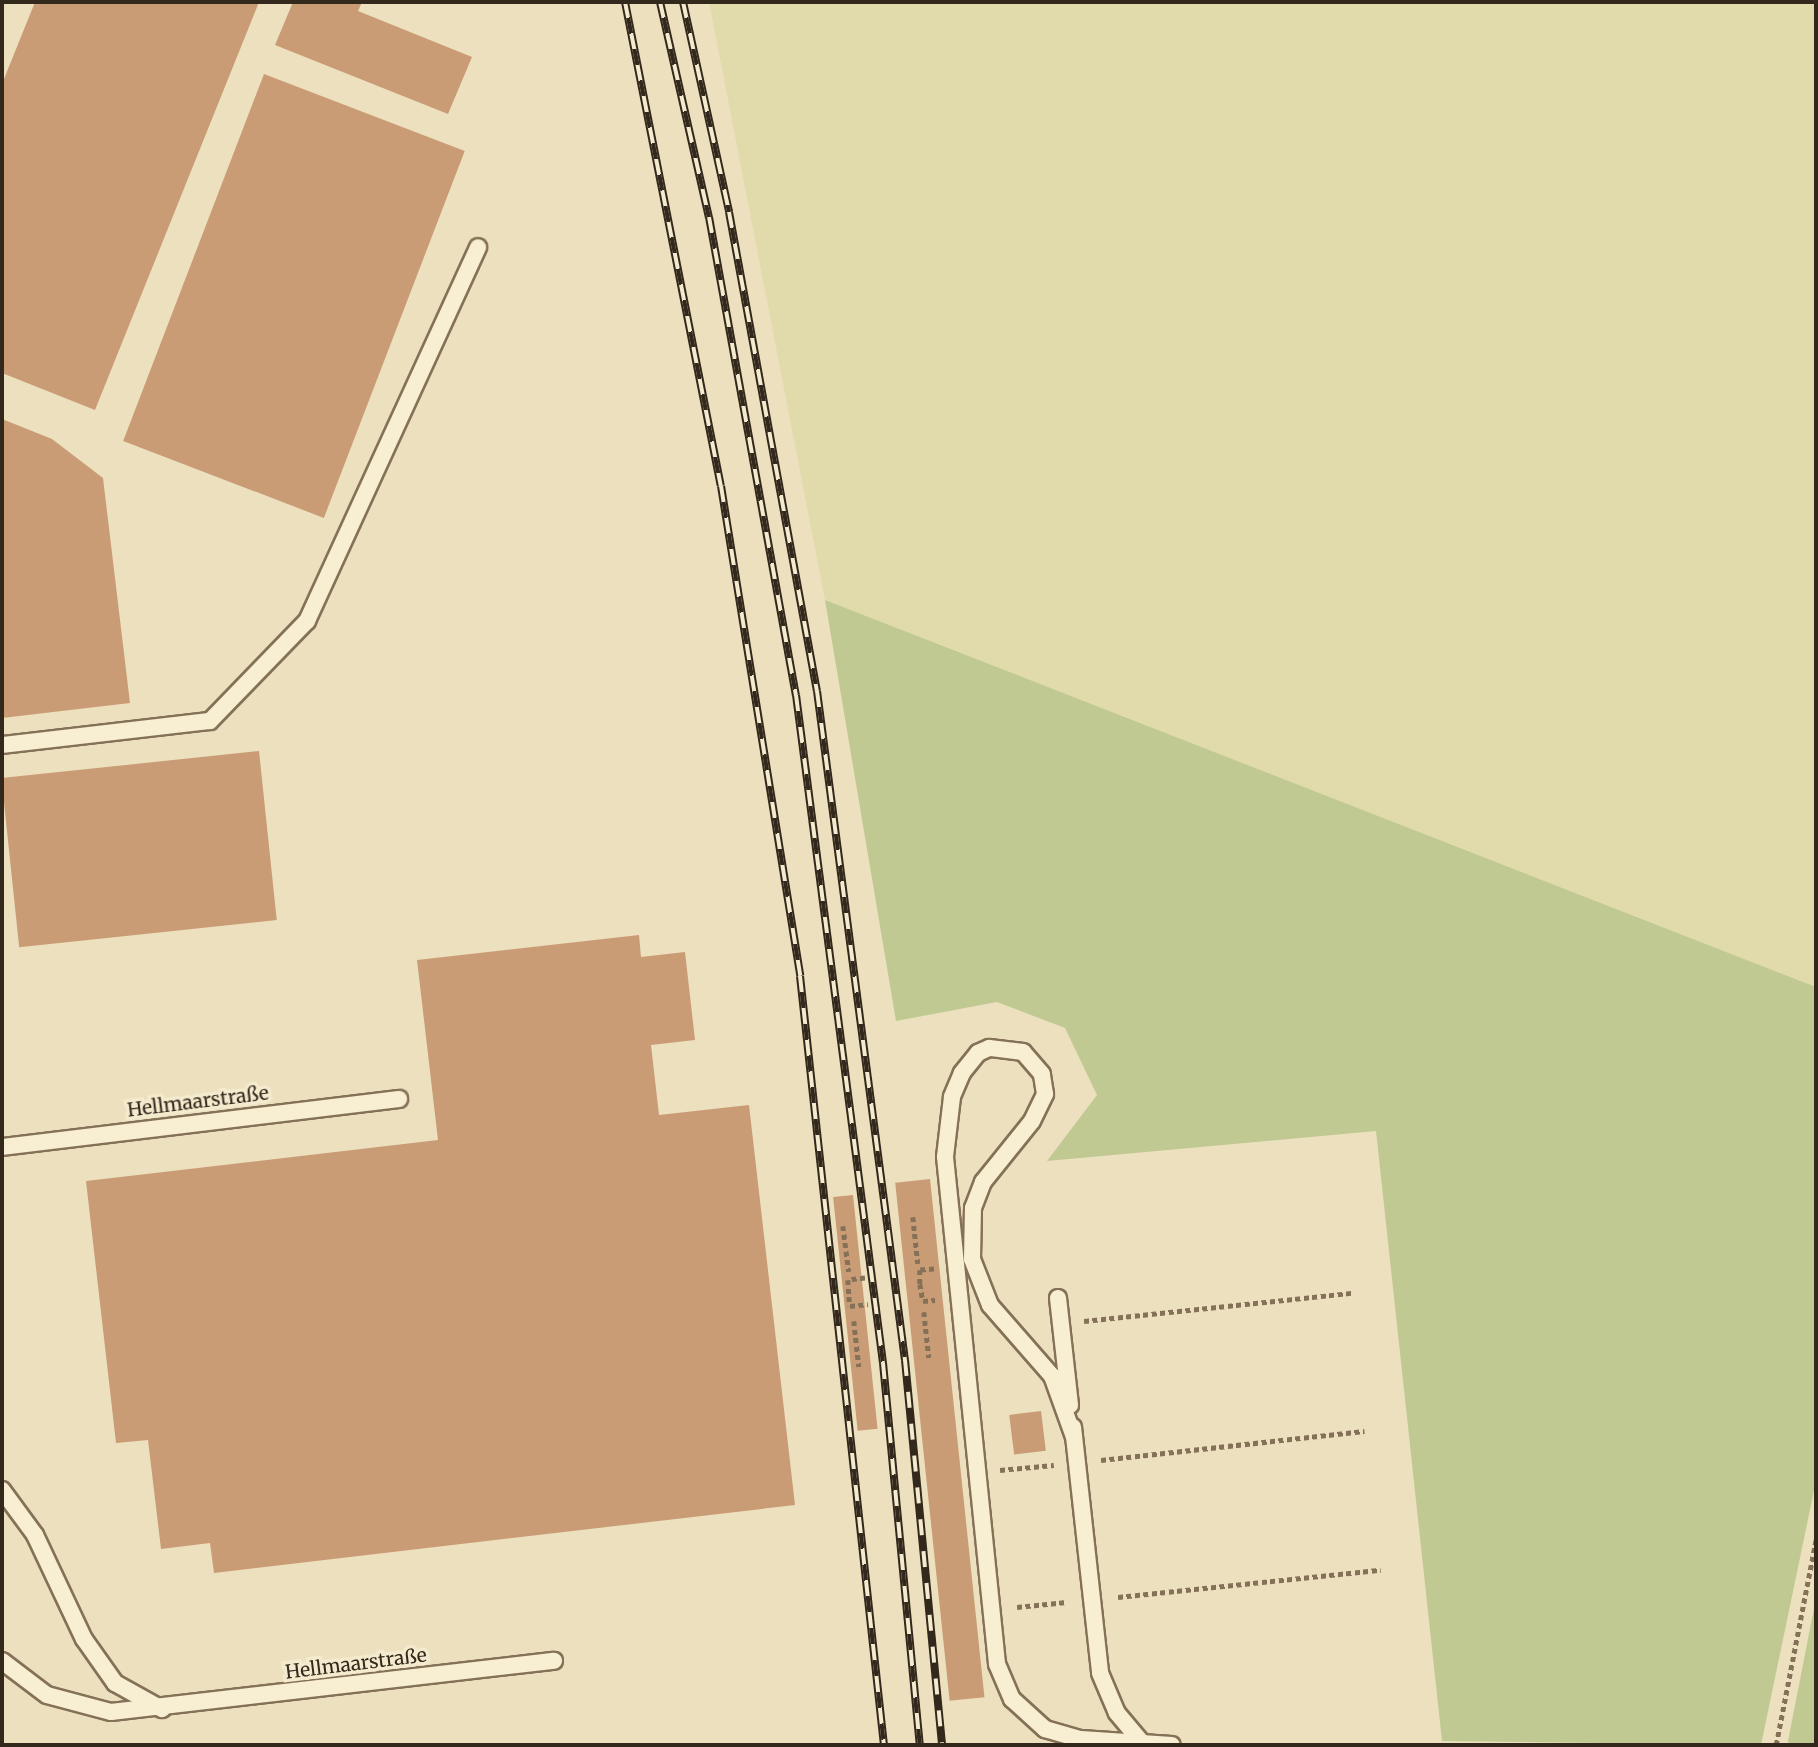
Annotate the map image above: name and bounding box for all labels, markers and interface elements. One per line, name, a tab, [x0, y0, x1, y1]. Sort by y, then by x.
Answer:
street label: Hellmaarstraße	[126, 1082, 270, 1122]
street label: Hellmaarstraße	[284, 1644, 428, 1684]

